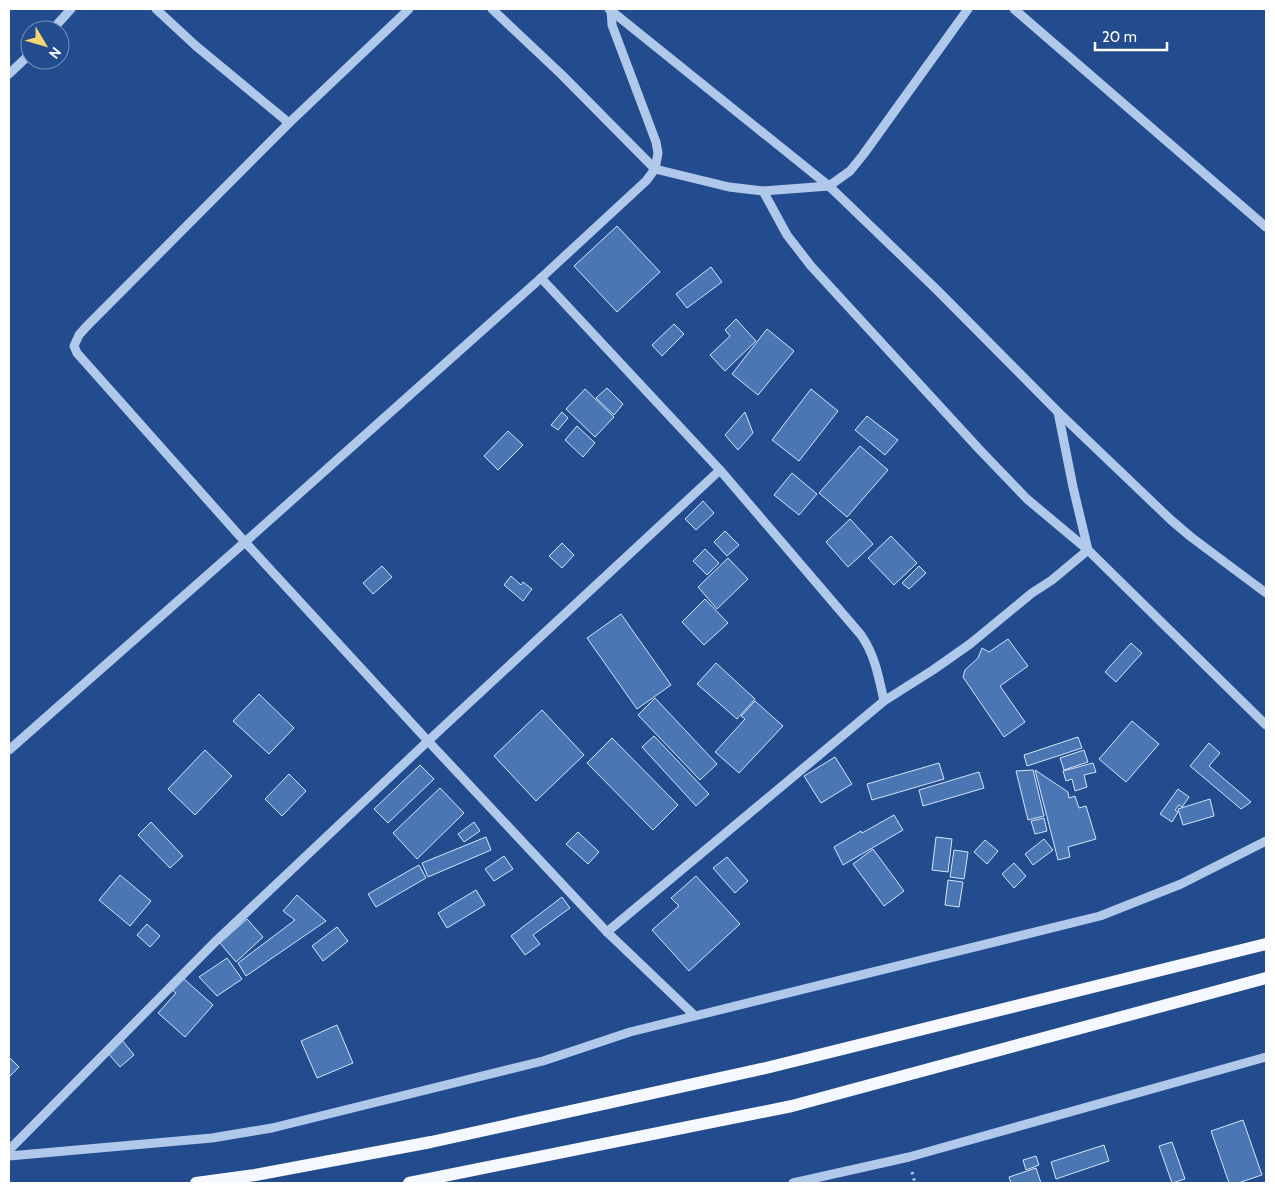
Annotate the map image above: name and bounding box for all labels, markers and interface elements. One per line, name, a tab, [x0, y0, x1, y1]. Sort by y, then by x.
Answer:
north arrow	[20, 20, 70, 70]
scale bar	[1095, 20, 1168, 52]
text: 20 m	[1102, 28, 1137, 46]
text: N	[45, 44, 65, 62]

